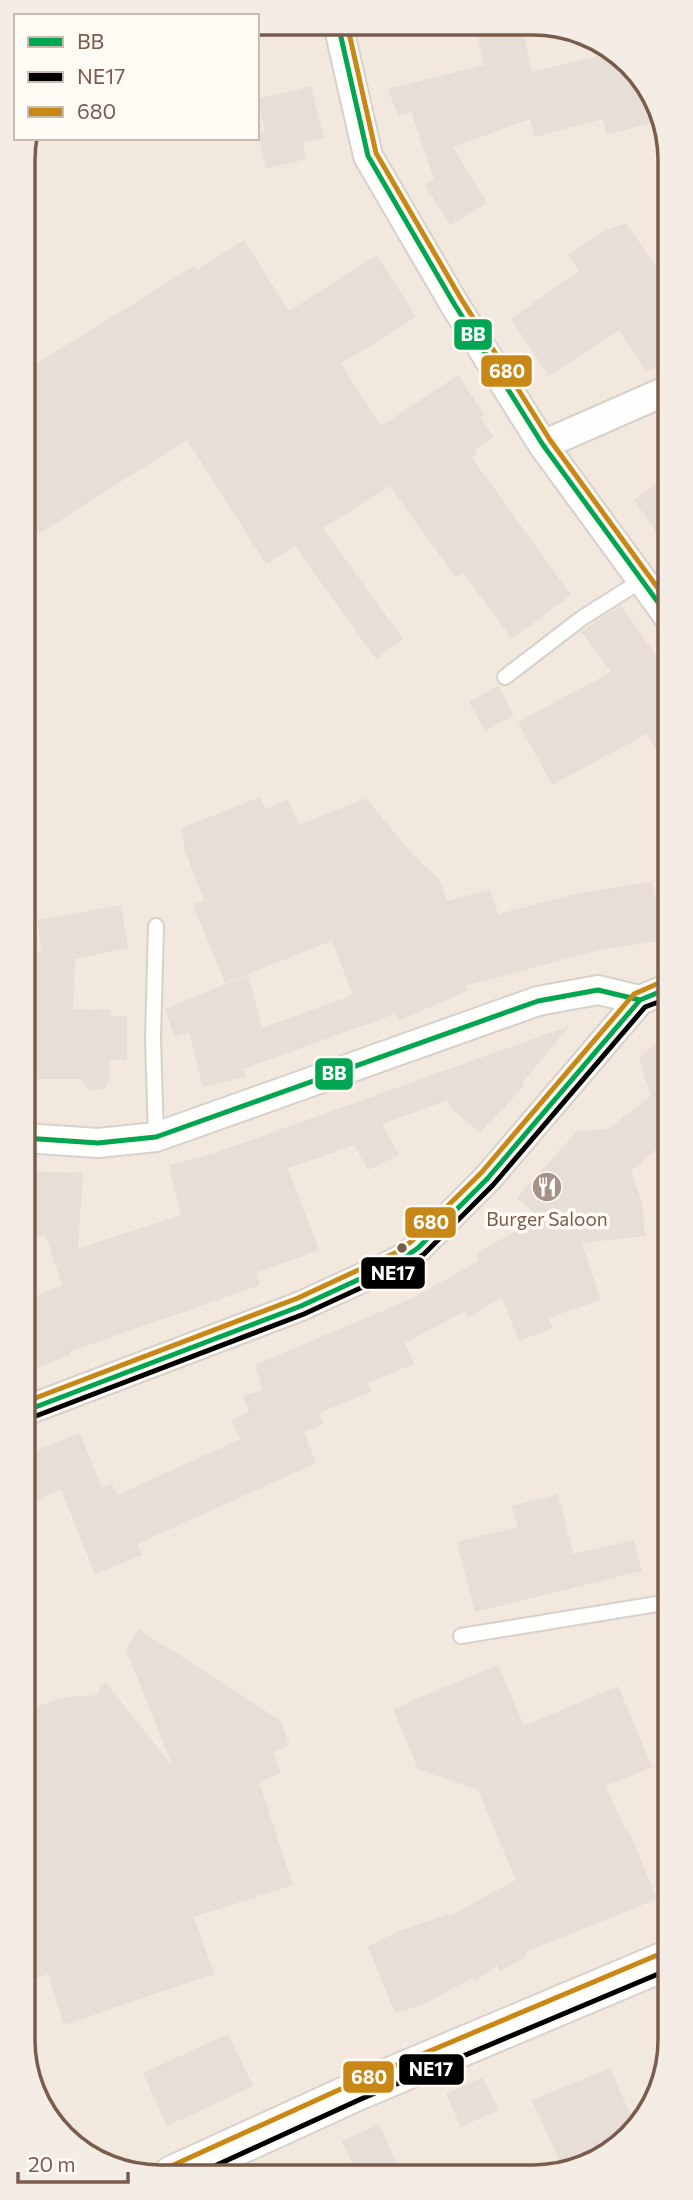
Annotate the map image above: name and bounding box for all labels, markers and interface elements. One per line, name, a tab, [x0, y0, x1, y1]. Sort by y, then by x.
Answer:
legend	[14, 14, 259, 140]
text: BB	[77, 28, 104, 53]
text: NE17	[77, 63, 125, 88]
text: 680	[77, 98, 116, 123]
line badge: BB	[453, 318, 493, 351]
text: BB	[460, 322, 486, 345]
line badge: 680	[480, 354, 533, 388]
text: 680	[489, 359, 525, 382]
line badge: BB	[314, 1057, 354, 1091]
text: BB	[321, 1061, 347, 1084]
restaurant icon: Burger Saloon	[530, 1170, 564, 1204]
line badge: 680	[404, 1206, 457, 1239]
place label: Burger Saloon	[486, 1207, 608, 1230]
text: 680	[413, 1210, 449, 1233]
unlabelled marker	[395, 1241, 409, 1255]
line badge: NE17	[360, 1256, 426, 1290]
text: NE17	[371, 1261, 415, 1284]
line badge: NE17	[398, 2053, 465, 2086]
text: NE17	[409, 2057, 453, 2080]
line badge: 680	[342, 2060, 395, 2094]
text: 680	[351, 2065, 387, 2088]
scale bar	[18, 2140, 128, 2184]
text: 20 m	[28, 2151, 76, 2176]

